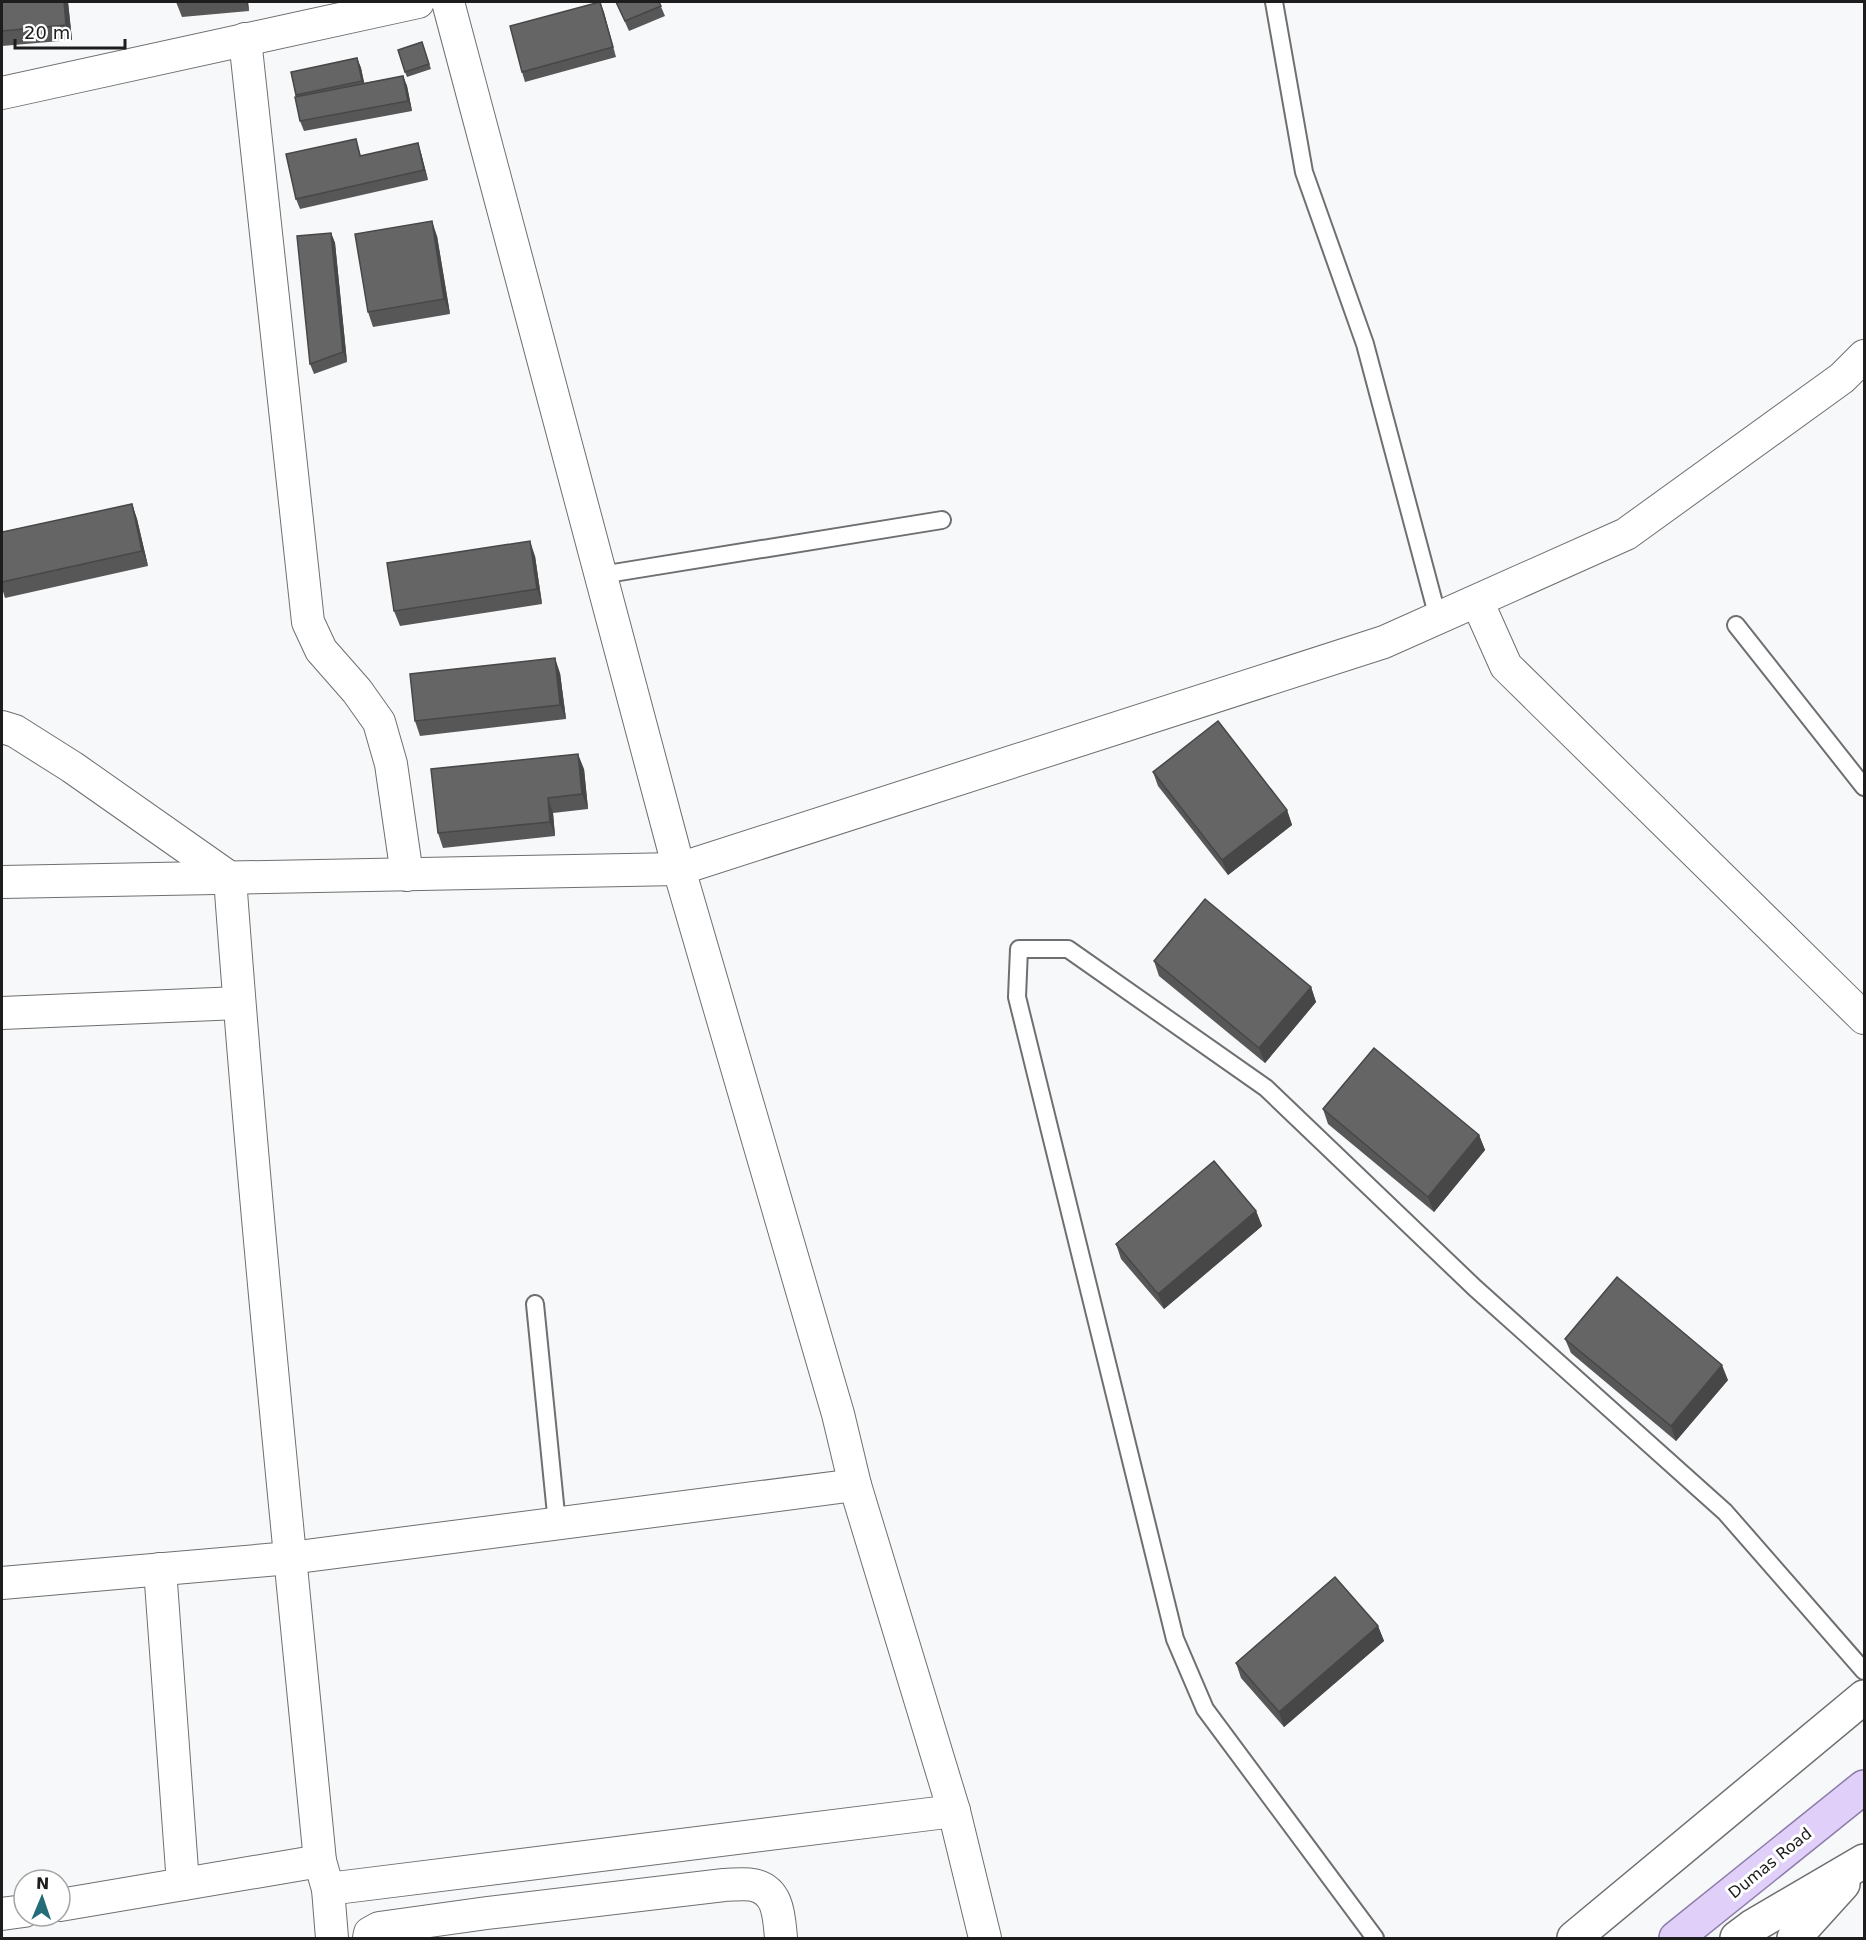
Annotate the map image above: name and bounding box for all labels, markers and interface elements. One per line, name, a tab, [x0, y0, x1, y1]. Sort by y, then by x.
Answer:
scale bar	[15, 12, 124, 50]
text: 20 m	[24, 22, 70, 43]
street label: Dumas Road	[1725, 1824, 1815, 1902]
north arrow	[12, 1868, 72, 1928]
text: N	[35, 1874, 50, 1893]

